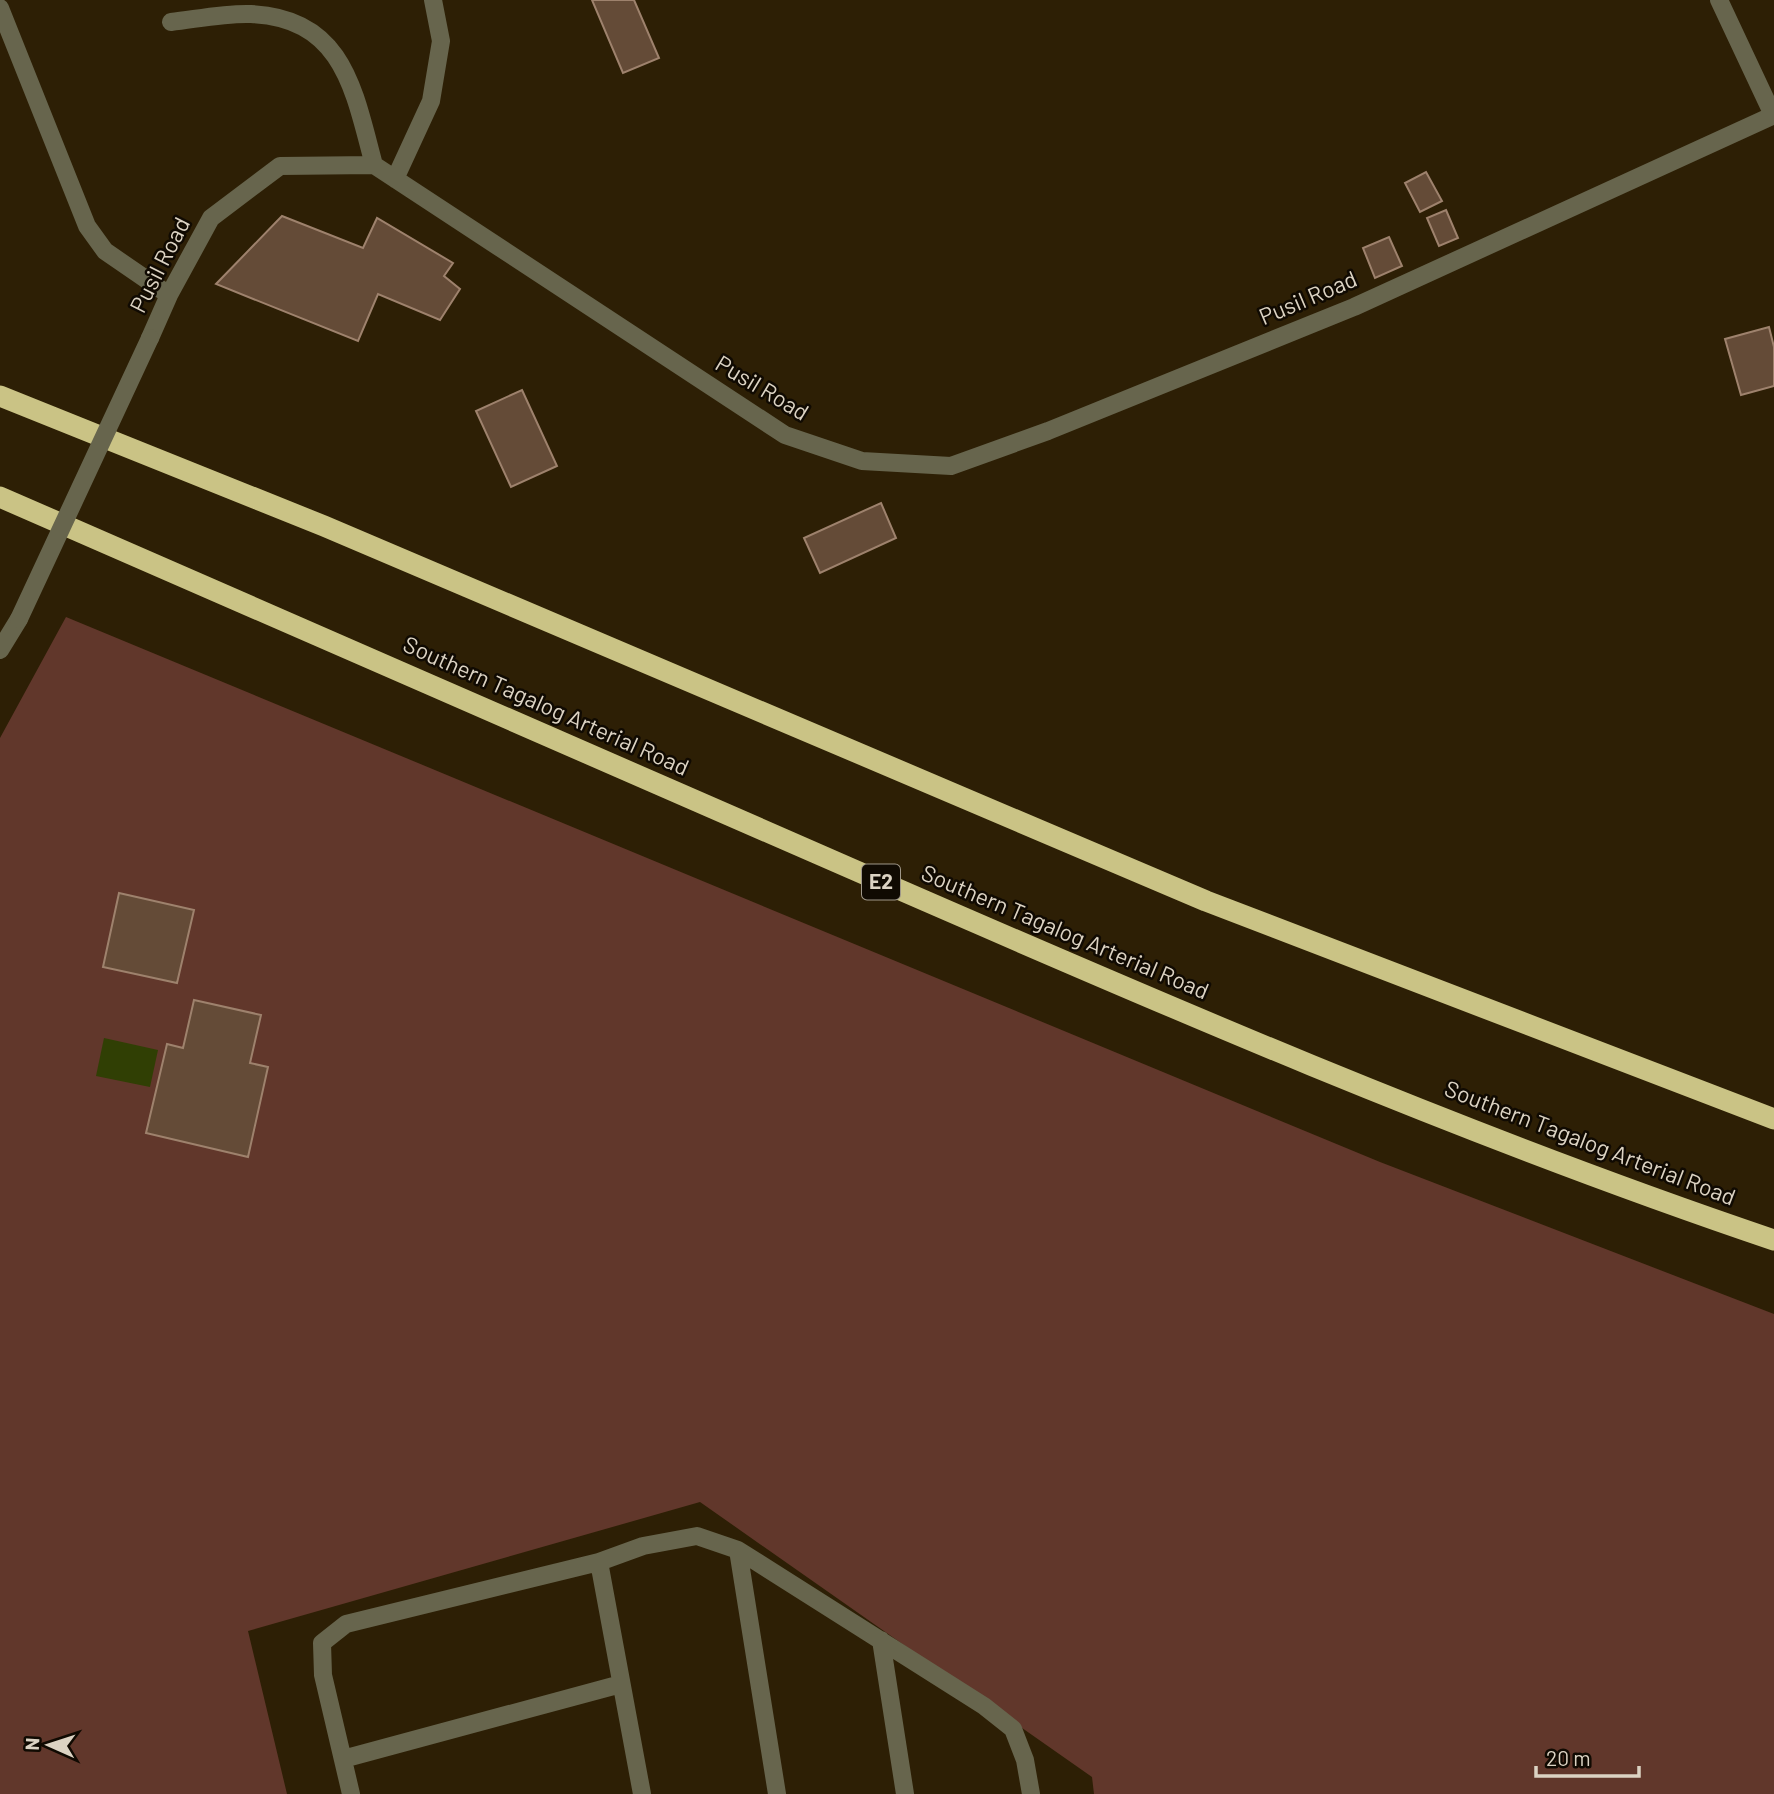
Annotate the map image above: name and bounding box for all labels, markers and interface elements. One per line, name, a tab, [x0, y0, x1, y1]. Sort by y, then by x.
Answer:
street label: Pusil Road	[123, 212, 195, 317]
street label: Pusil Road	[1254, 264, 1361, 330]
street label: Pusil Road	[711, 348, 814, 426]
street label: Southern Tagalog Arterial Road	[399, 629, 693, 781]
street label: Southern Tagalog Arterial Road	[917, 858, 1213, 1004]
road number: E2	[862, 864, 900, 900]
street label: Southern Tagalog Arterial Road	[1441, 1074, 1740, 1211]
north arrow	[14, 1710, 84, 1780]
scale bar	[1536, 1734, 1639, 1778]
text: N	[20, 1737, 43, 1751]
text: 20 m	[1546, 1745, 1591, 1770]

